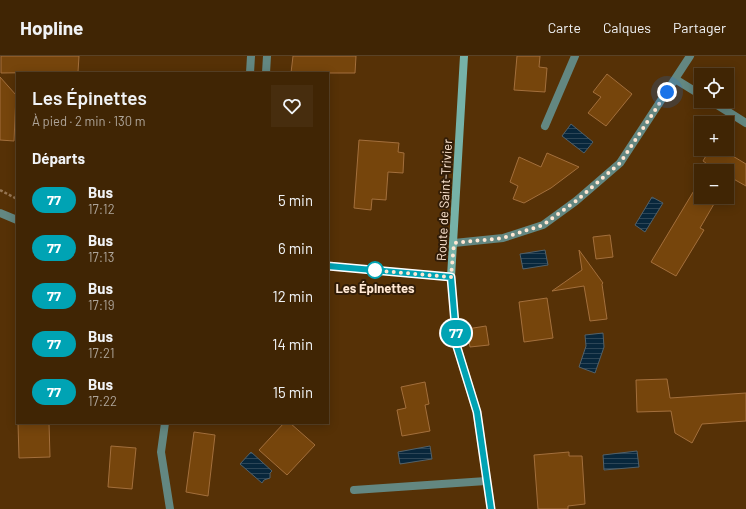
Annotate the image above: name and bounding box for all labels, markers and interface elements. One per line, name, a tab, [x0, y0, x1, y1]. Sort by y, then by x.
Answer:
text: Hopline	[20, 16, 84, 39]
text: Carte	[548, 19, 581, 36]
text: Calques	[603, 19, 651, 36]
text: Partager	[673, 19, 726, 36]
map controls	[694, 68, 734, 204]
button: locate	[694, 68, 734, 108]
your location	[657, 82, 677, 102]
button: heart	[271, 85, 313, 127]
text: Les Épinettes	[32, 86, 147, 109]
text: À pied · 2 min · 130 m	[32, 113, 145, 129]
button: +	[694, 116, 734, 156]
street label: Route de Saint-Trivier	[433, 138, 455, 261]
text: Départs	[32, 149, 85, 167]
button: −	[694, 164, 734, 204]
text: Bus	[88, 183, 113, 201]
text: 77	[47, 191, 61, 208]
text: 5 min	[278, 191, 313, 209]
text: 17:12	[88, 201, 115, 217]
text: Bus	[88, 231, 113, 249]
text: 77	[47, 239, 61, 256]
text: 6 min	[278, 239, 313, 257]
text: 17:13	[88, 249, 114, 265]
marker: Les Épinettes	[366, 261, 384, 279]
text: Bus	[88, 279, 113, 297]
place label: Les Épinettes	[335, 280, 415, 296]
text: 77	[47, 287, 61, 304]
text: 12 min	[272, 287, 313, 305]
text: 17:19	[88, 297, 114, 313]
line badge: 77	[438, 320, 474, 346]
text: 77	[449, 324, 463, 341]
text: Bus	[88, 327, 113, 345]
text: 77	[47, 335, 61, 352]
text: 14 min	[272, 335, 313, 353]
text: 17:21	[88, 345, 114, 361]
text: Bus	[88, 375, 113, 393]
text: 77	[47, 383, 61, 400]
text: 15 min	[273, 383, 313, 401]
text: 17:22	[88, 393, 117, 409]

